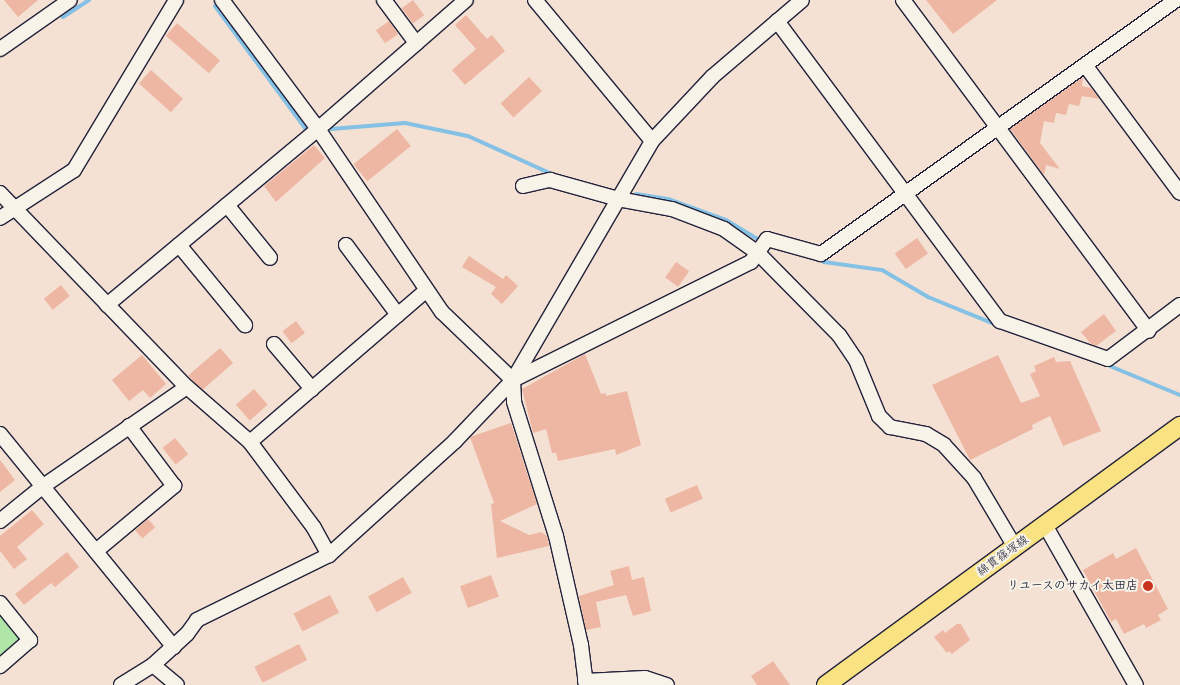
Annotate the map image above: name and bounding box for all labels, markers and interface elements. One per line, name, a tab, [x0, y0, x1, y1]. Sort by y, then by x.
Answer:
street label: 綿貫篠塚線	[974, 533, 1032, 579]
place label: リユースのサカイ太田店	[1006, 579, 1138, 593]
marker: リユースのサカイ太田店	[1142, 580, 1154, 592]

